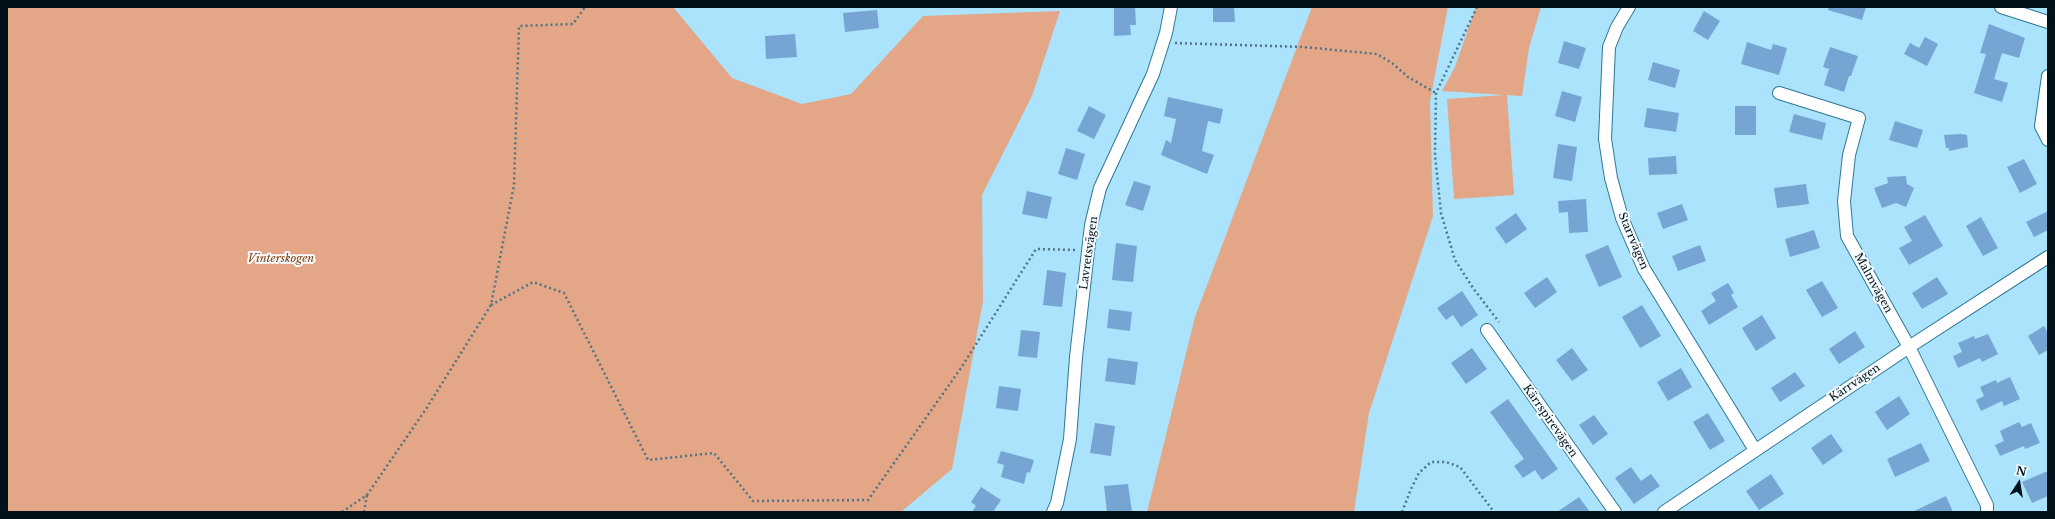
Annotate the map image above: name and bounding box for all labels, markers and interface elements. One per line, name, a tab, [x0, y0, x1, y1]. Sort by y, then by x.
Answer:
street label: Starrvägen	[1615, 210, 1651, 272]
street label: Lavretsvägen	[1077, 215, 1101, 291]
street label: Malmvägen	[1851, 251, 1895, 315]
park label: Vinterskogen	[248, 252, 314, 266]
street label: Kärrvägen	[1827, 361, 1883, 405]
street label: Kärrspirevägen	[1520, 382, 1580, 460]
north arrow	[1999, 463, 2039, 503]
text: N	[2015, 463, 2028, 479]

